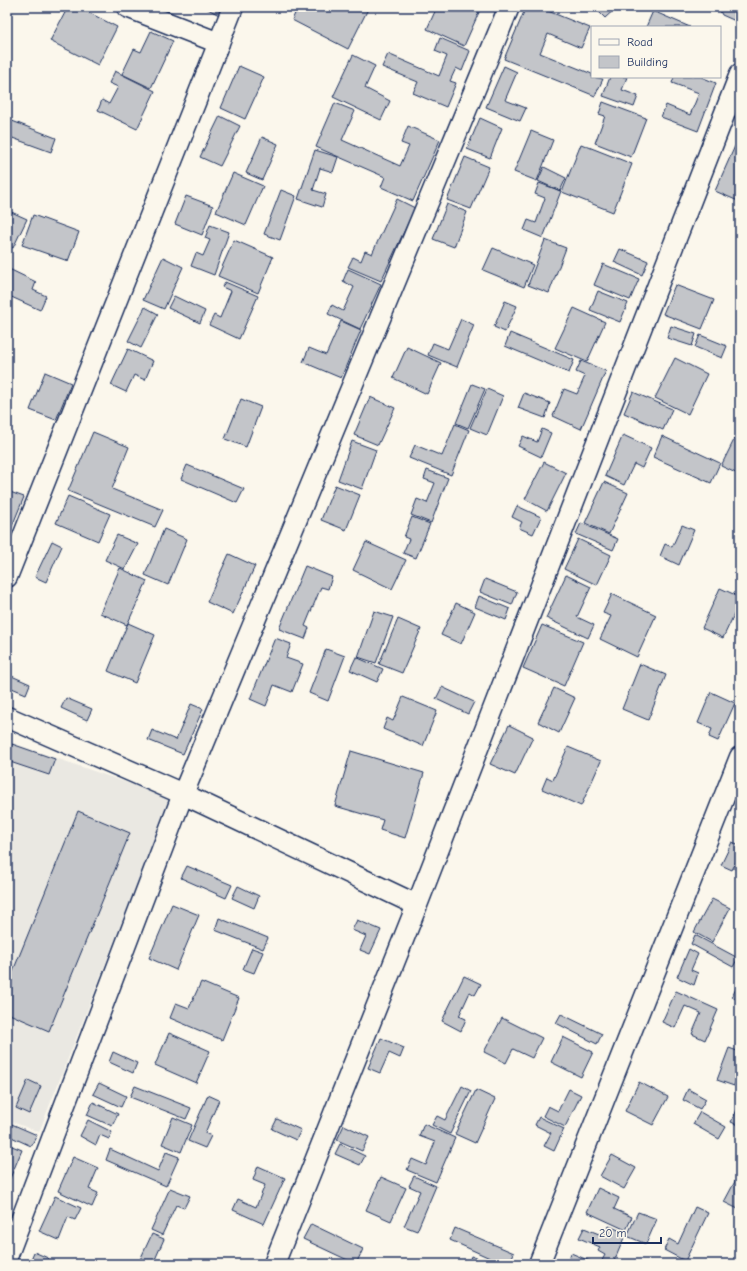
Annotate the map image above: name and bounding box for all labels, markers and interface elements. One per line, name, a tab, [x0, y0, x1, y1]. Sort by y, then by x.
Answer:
legend	[591, 26, 721, 78]
text: Road	[627, 35, 653, 49]
text: Building	[627, 55, 668, 69]
scale bar	[593, 1219, 661, 1245]
text: 20 m	[599, 1226, 627, 1240]

